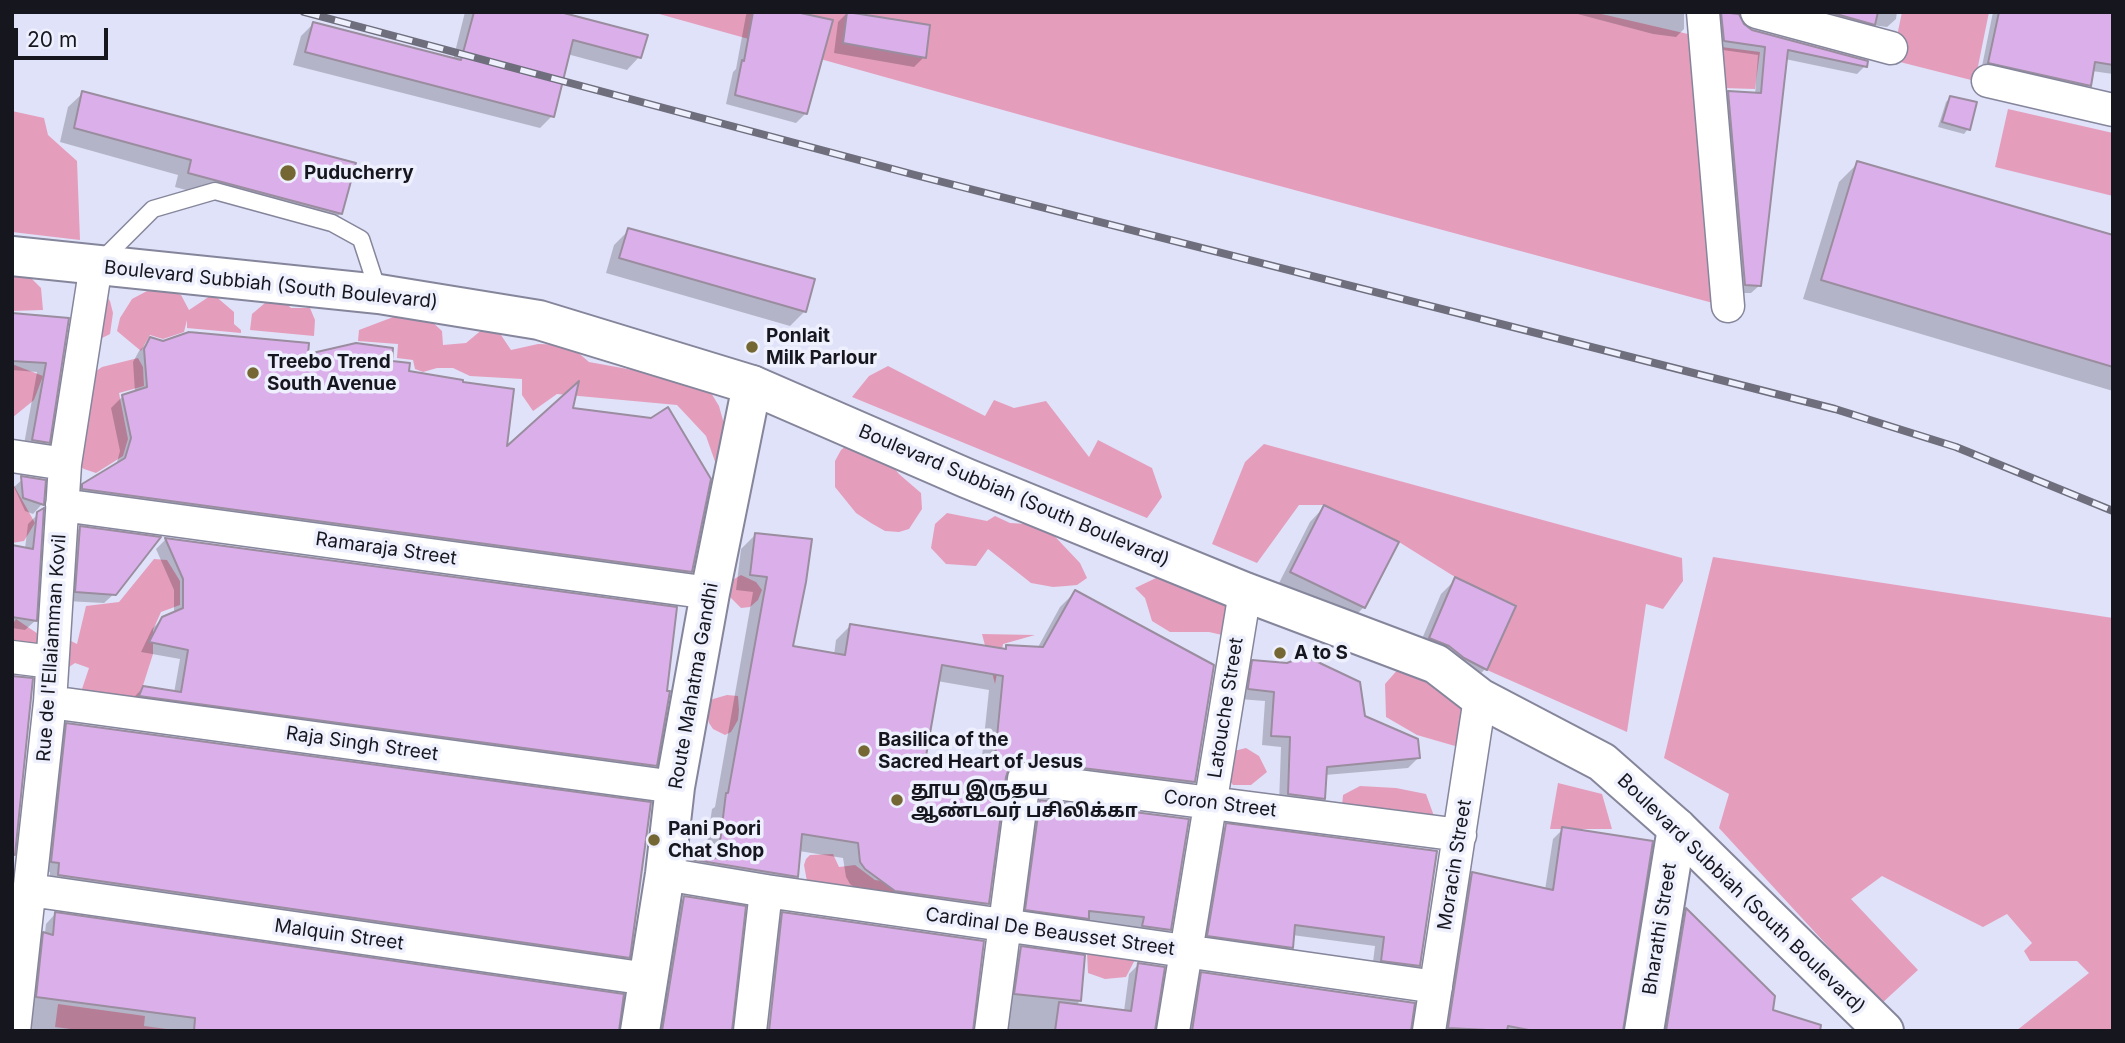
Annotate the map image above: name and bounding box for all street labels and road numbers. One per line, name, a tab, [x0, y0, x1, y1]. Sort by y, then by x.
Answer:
street label: Boulevard Subbiah (South Boulevard)	[103, 256, 439, 314]
street label: Boulevard Subbiah (South Boulevard)	[855, 420, 1173, 572]
street label: Ramaraja Street	[314, 528, 458, 570]
street label: Rue de l'Ellaiamman Kovil	[33, 533, 71, 763]
street label: Route Mahatma Gandhi	[665, 581, 723, 791]
street label: Latouche Street	[1204, 636, 1248, 780]
street label: Raja Singh Street	[285, 722, 439, 766]
street label: Boulevard Subbiah (South Boulevard)	[1612, 769, 1870, 1019]
street label: Coron Street	[1162, 786, 1278, 822]
street label: Moracin Street	[1433, 798, 1477, 932]
street label: Bharathi Street	[1638, 861, 1682, 997]
street label: Cardinal De Beausset Street	[924, 903, 1176, 961]
street label: Malquin Street	[273, 915, 405, 955]

